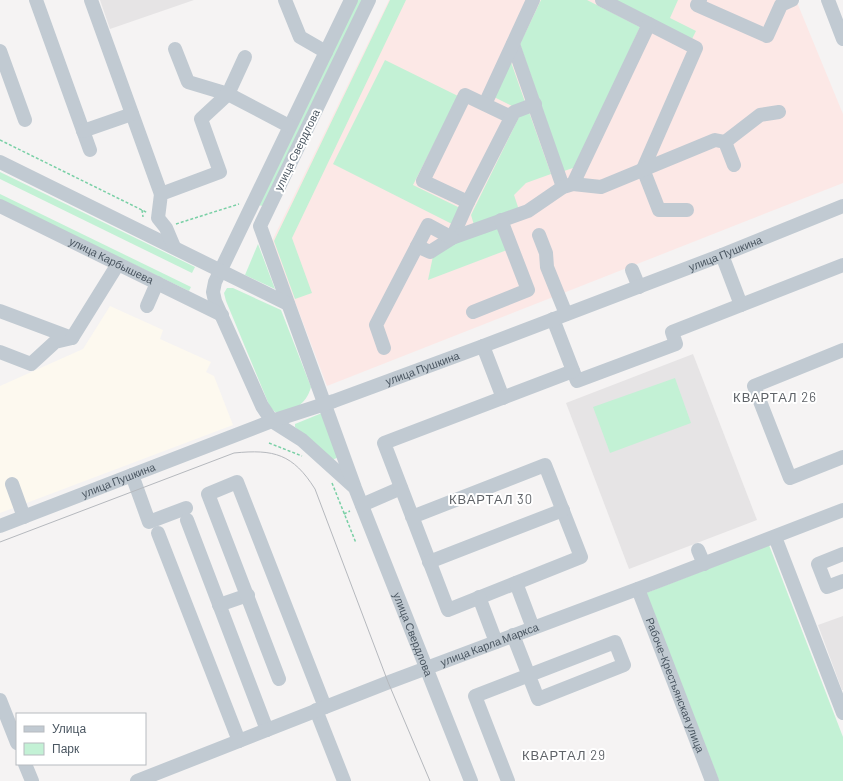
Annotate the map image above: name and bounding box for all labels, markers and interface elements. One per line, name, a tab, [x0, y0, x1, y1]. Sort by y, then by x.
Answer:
street label: улица Свердлова	[271, 106, 322, 193]
street label: улица Пушкина	[687, 232, 765, 273]
street label: улица Карбышева	[67, 234, 157, 287]
street label: улица Пушкина	[383, 348, 462, 387]
district label: КВАРТАЛ 26	[733, 389, 817, 405]
street label: улица Пушкина	[80, 459, 158, 500]
district label: КВАРТАЛ 30	[449, 491, 533, 507]
street label: улица Свердлова	[391, 590, 436, 679]
street label: Рабоче-Крестьянская улица	[644, 616, 708, 755]
street label: улица Карла Маркса	[438, 619, 541, 668]
legend	[16, 713, 146, 765]
text: Улица	[52, 721, 86, 736]
text: Парк	[52, 741, 80, 756]
district label: КВАРТАЛ 29	[522, 747, 606, 763]

